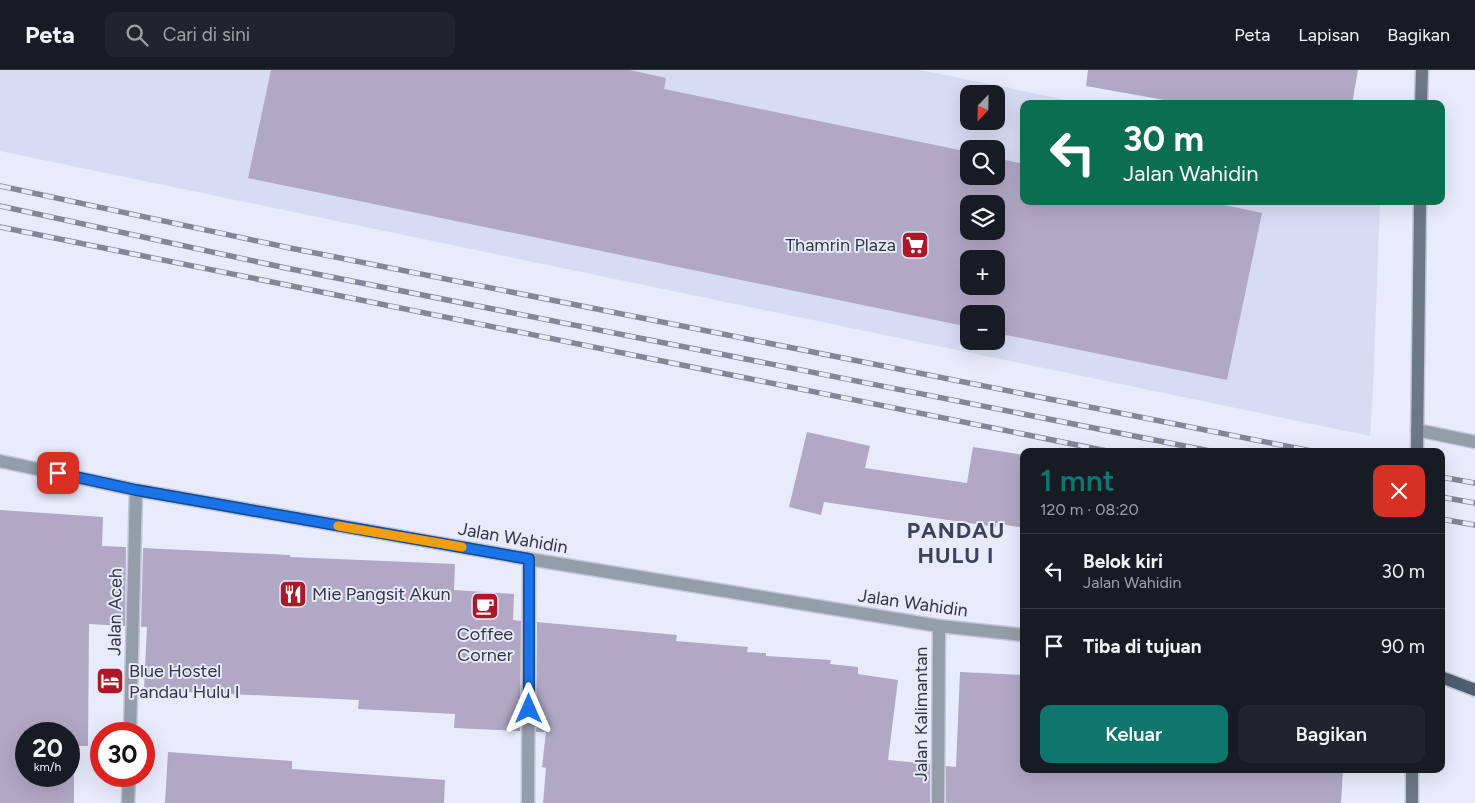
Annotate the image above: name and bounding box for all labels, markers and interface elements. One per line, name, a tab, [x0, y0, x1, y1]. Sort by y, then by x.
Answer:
search box	[105, 12, 455, 57]
text: Peta	[25, 20, 75, 49]
icon: search	[123, 21, 151, 49]
text: Cari di sini	[163, 23, 250, 46]
text: Peta	[1234, 24, 1270, 46]
text: Lapisan	[1298, 24, 1359, 46]
text: Bagikan	[1387, 24, 1450, 46]
north arrow	[960, 85, 1005, 130]
map controls	[960, 85, 1005, 350]
text: 30 m	[1123, 118, 1204, 160]
icon: left	[1040, 120, 1105, 185]
button: search	[960, 140, 1005, 185]
text: Jalan Wahidin	[1123, 160, 1258, 187]
button: layers	[960, 195, 1005, 240]
supermarket icon: Thamrin Plaza	[900, 230, 930, 260]
place label: Thamrin Plaza	[785, 234, 896, 256]
button: +	[960, 250, 1005, 295]
button: −	[960, 305, 1005, 350]
pin	[37, 452, 79, 494]
icon: arrive	[44, 459, 72, 487]
text: 1 mnt	[1040, 462, 1114, 499]
button: close	[1373, 465, 1425, 517]
text: 120 m · 08:20	[1040, 500, 1139, 519]
district label: PANDAU HULU I	[907, 517, 1005, 569]
street label: Jalan Wahidin	[457, 518, 569, 558]
text: Belok kiri	[1083, 550, 1163, 573]
icon: left	[1040, 557, 1068, 585]
text: 30 m	[1382, 560, 1425, 583]
street label: Jalan Aceh	[103, 568, 127, 656]
text: Jalan Wahidin	[1083, 573, 1182, 592]
restaurant icon: Mie Pangsit Akun	[278, 579, 308, 609]
place label: Mie Pangsit Akun	[312, 583, 451, 605]
street label: Jalan Wahidin	[857, 584, 969, 622]
cafe icon: Coffee Corner	[470, 591, 500, 621]
place label: Coffee Corner	[457, 623, 513, 666]
icon: arrive	[1040, 632, 1068, 660]
text: Tiba di tujuan	[1083, 635, 1202, 658]
text: 90 m	[1381, 635, 1425, 658]
street label: Jalan Kalimantan	[910, 647, 932, 781]
place label: Blue Hostel Pandau Hulu I	[129, 660, 240, 703]
hotel icon: Blue Hostel Pandau Hulu I	[95, 666, 125, 696]
position arrow	[502, 682, 554, 734]
button: Keluar	[1040, 705, 1228, 763]
button: Bagikan	[1238, 705, 1425, 763]
speed limit sign: 30	[90, 722, 155, 787]
text: 20	[32, 733, 63, 763]
text: km/h	[34, 760, 61, 774]

